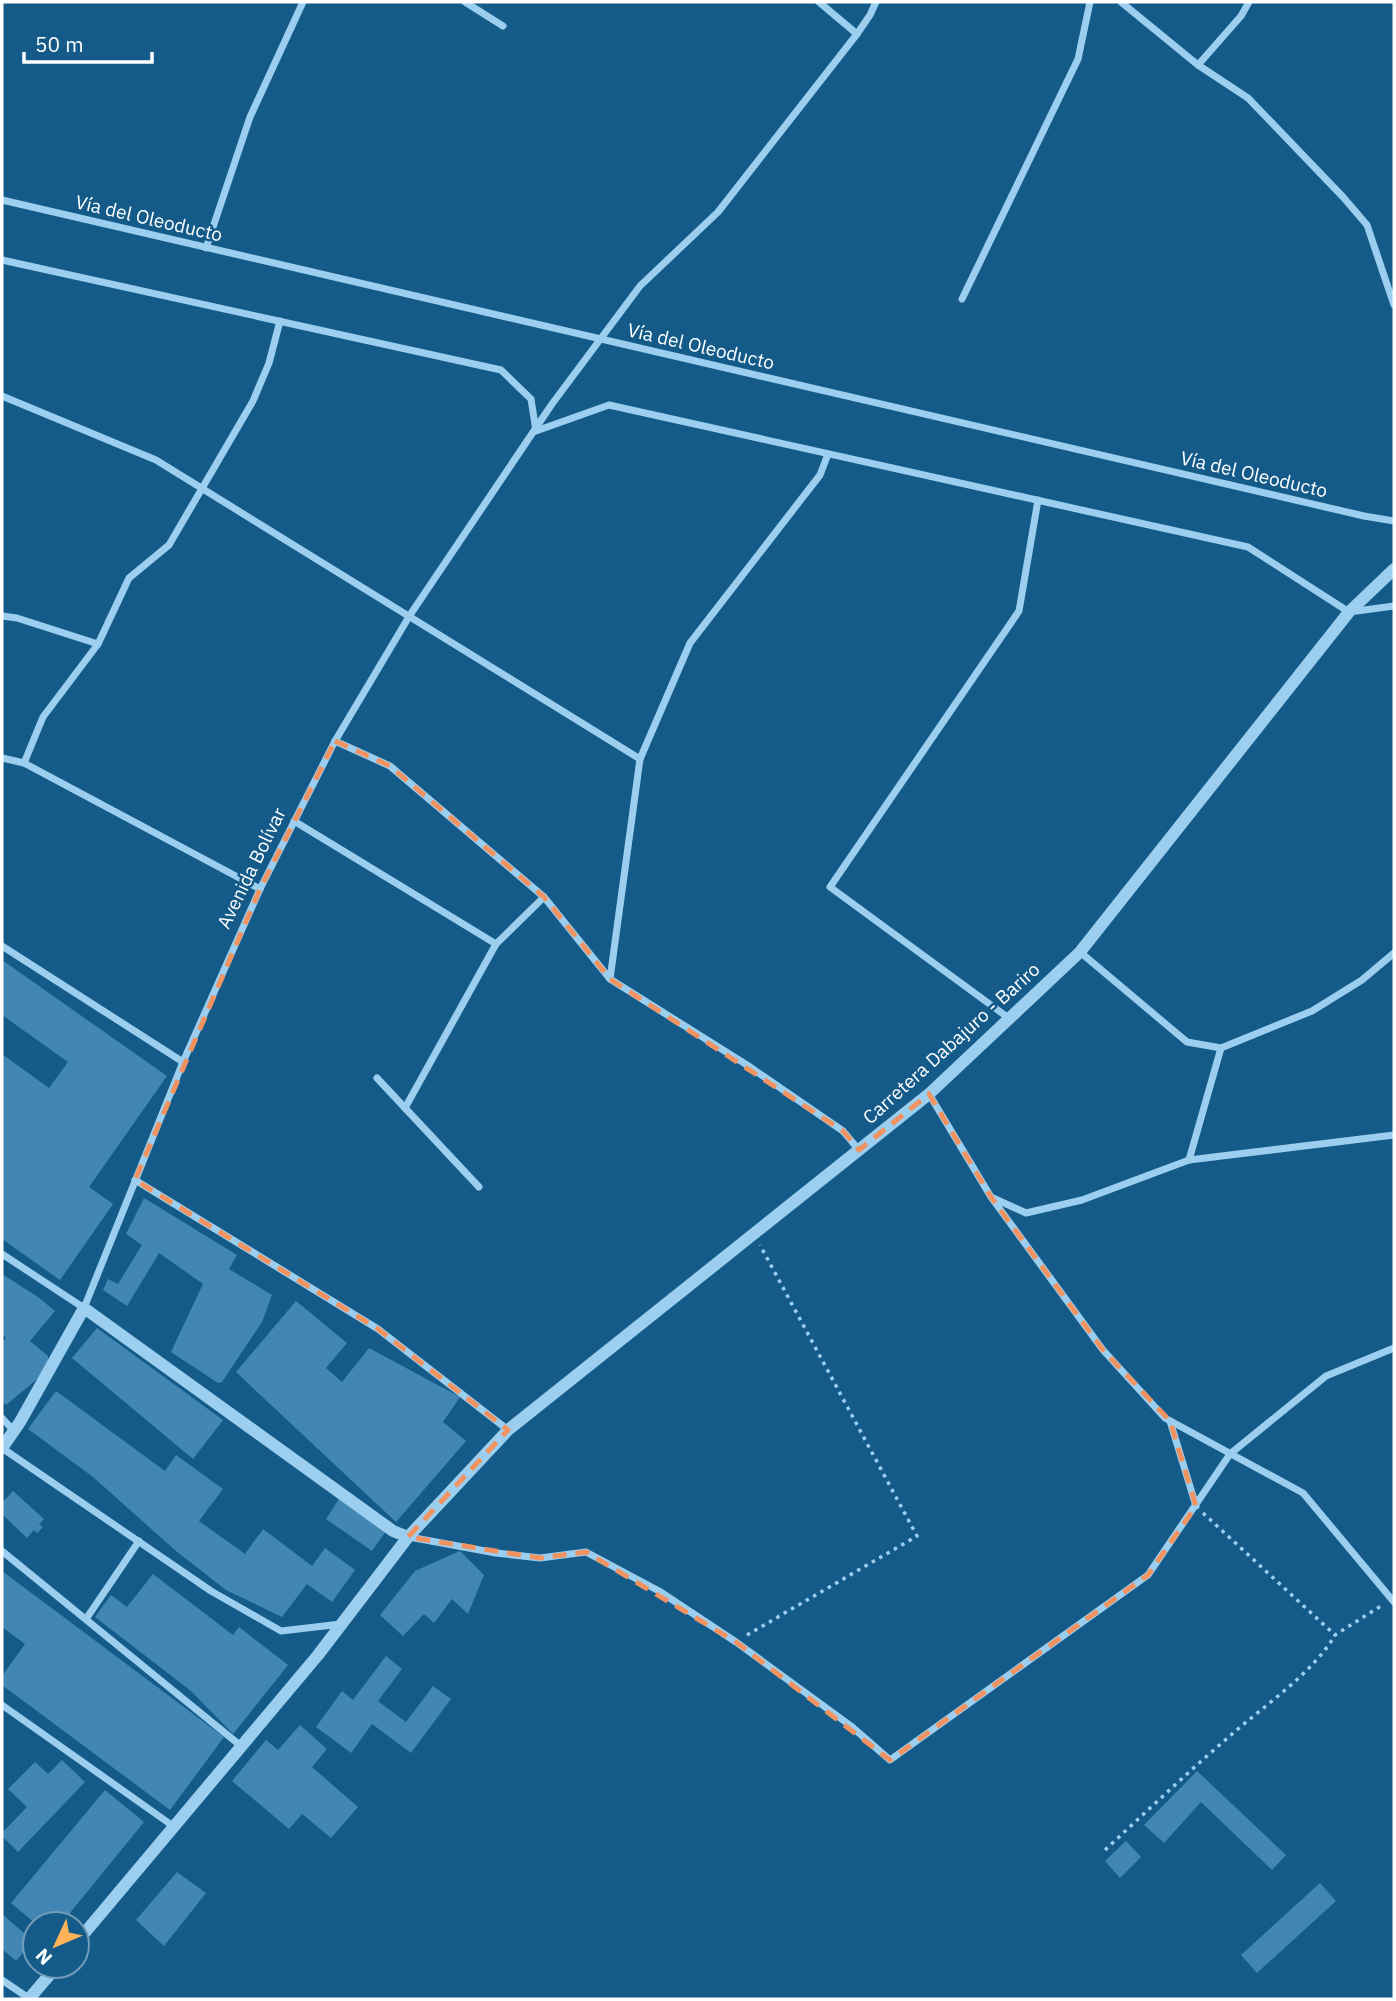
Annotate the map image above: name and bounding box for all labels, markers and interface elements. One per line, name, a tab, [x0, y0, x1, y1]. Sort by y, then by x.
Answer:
scale bar	[24, 21, 152, 65]
text: 50 m	[35, 30, 84, 58]
street label: Vía del Oleoducto	[73, 189, 225, 247]
street label: Vía del Oleoducto	[625, 317, 777, 375]
street label: Vía del Oleoducto	[1178, 445, 1330, 503]
street label: Avenida Bolívar	[211, 803, 291, 933]
street label: Carretera Dabajuro - Bariro	[857, 957, 1045, 1129]
north arrow	[21, 1910, 91, 1980]
text: N	[30, 1944, 57, 1970]

